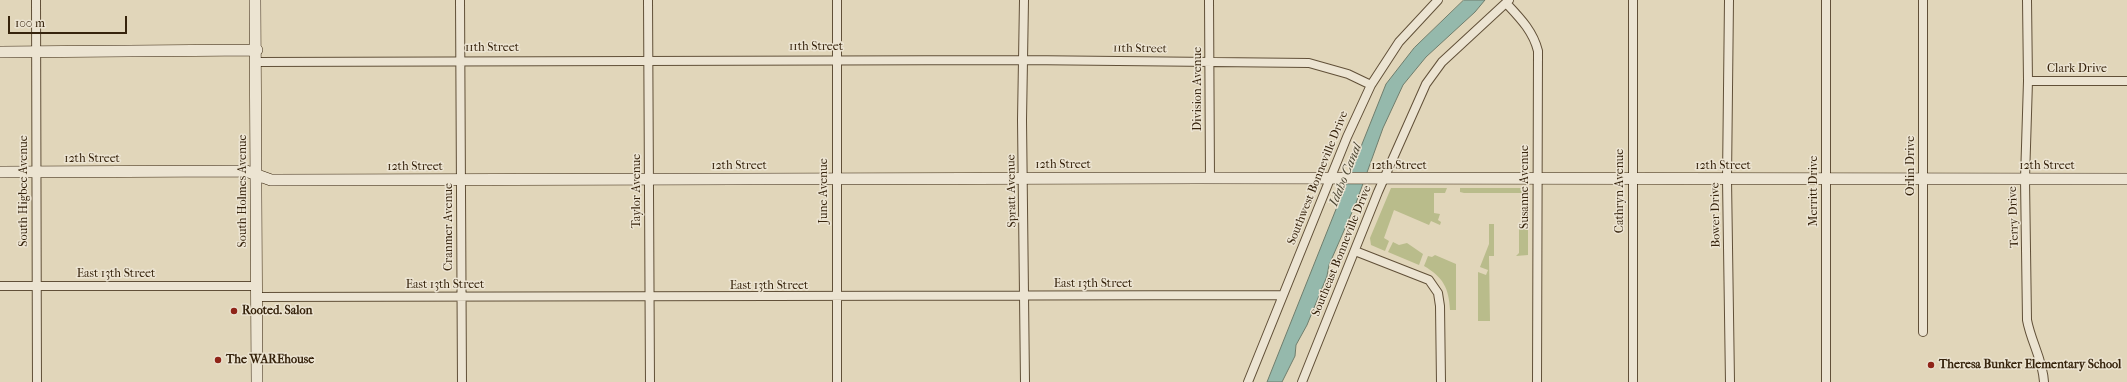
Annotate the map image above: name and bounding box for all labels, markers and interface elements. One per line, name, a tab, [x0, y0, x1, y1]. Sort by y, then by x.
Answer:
scale bar	[10, 8, 129, 34]
text: 100 m	[15, 16, 45, 30]
street label: 11th Street	[789, 40, 843, 54]
street label: 11th Street	[465, 41, 519, 55]
street label: 11th Street	[1113, 41, 1167, 57]
street label: Division Avenue	[1191, 47, 1205, 131]
street label: Clark Drive	[2047, 62, 2107, 76]
street label: Southwest Bonneville Drive	[1285, 109, 1351, 247]
street label: South Higbee Avenue	[17, 135, 31, 247]
street label: South Holmes Avenue	[236, 135, 250, 247]
street label: Orlin Drive	[1904, 136, 1918, 196]
water label: Idaho Canal	[1326, 141, 1366, 209]
street label: Susanne Avenue	[1518, 145, 1532, 229]
street label: Cathryn Avenue	[1613, 149, 1627, 233]
street label: 12th Street	[64, 152, 120, 166]
street label: Taylor Avenue	[630, 154, 644, 228]
street label: Spratt Avenue	[1004, 154, 1020, 228]
street label: Merritt Drive	[1807, 156, 1821, 226]
street label: June Avenue	[817, 158, 831, 224]
street label: 12th Street	[1035, 158, 1091, 172]
street label: 12th Street	[711, 159, 767, 173]
street label: 12th Street	[1371, 159, 1427, 173]
street label: 12th Street	[1695, 159, 1751, 173]
street label: 12th Street	[2019, 159, 2075, 173]
street label: 12th Street	[387, 160, 443, 174]
street label: Bower Drive	[1708, 182, 1724, 248]
street label: Cranmer Avenue	[442, 183, 456, 271]
street label: Southeast Bonneville Drive	[1309, 183, 1375, 319]
street label: Terry Drive	[2006, 186, 2022, 248]
street label: East 13th Street	[77, 267, 155, 281]
street label: East 13th Street	[1054, 277, 1132, 291]
street label: East 13th Street	[406, 278, 484, 292]
street label: East 13th Street	[730, 279, 808, 293]
place label: Rooted. Salon	[242, 304, 313, 318]
marker: Rooted. Salon	[229, 306, 239, 316]
place label: The WAREhouse	[226, 353, 314, 367]
marker: The WAREhouse	[213, 355, 223, 365]
place label: Theresa Bunker Elementary School	[1939, 358, 2121, 372]
marker: Theresa Bunker Elementary School	[1926, 360, 1936, 370]

